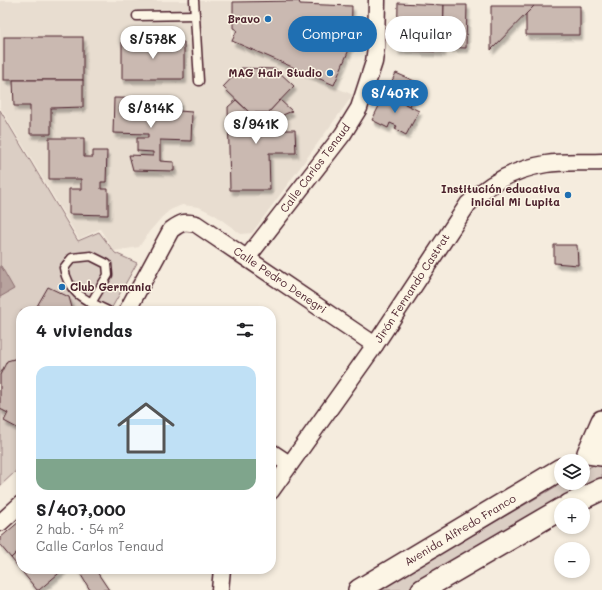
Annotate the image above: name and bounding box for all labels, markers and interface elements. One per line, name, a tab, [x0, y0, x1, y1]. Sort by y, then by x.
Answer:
place label: Bravo	[227, 11, 260, 26]
marker: Bravo	[263, 14, 273, 24]
chip: Comprar	[288, 16, 377, 52]
chip: Alquilar	[385, 16, 466, 52]
pin: S/578K	[120, 26, 186, 60]
text: S/578K	[129, 30, 177, 47]
place label: MAG Hair Studio	[229, 65, 322, 80]
marker: MAG Hair Studio	[325, 68, 335, 78]
pin: S/407K	[362, 80, 428, 114]
text: S/407K	[371, 84, 419, 101]
pin: S/814K	[118, 95, 184, 129]
text: S/814K	[128, 99, 174, 116]
pin: S/941K	[223, 111, 289, 145]
text: S/941K	[233, 115, 279, 132]
street label: Calle Carlos Tenaud	[276, 120, 353, 215]
place label: Institución educativa inicial Mi Lupita	[441, 181, 560, 209]
marker: Institución educativa inicial Mi Lupita	[563, 190, 573, 200]
street label: Jirón Fernando Castrat	[371, 230, 453, 345]
street label: Calle Pedro Denegri	[231, 243, 330, 316]
place label: Club Germania	[70, 279, 152, 294]
marker: Club Germania	[57, 282, 67, 292]
text: 4 viviendas	[36, 319, 132, 341]
icon: filters	[234, 319, 256, 341]
icon: home	[110, 392, 182, 464]
map controls	[554, 454, 590, 578]
button: layers	[554, 454, 590, 490]
street label: Avenida Alfredo Franco	[401, 490, 519, 569]
text: S/407,000	[36, 498, 126, 520]
button: +	[554, 498, 590, 534]
text: 2 hab. · 54 m²	[36, 520, 124, 537]
text: Calle Carlos Tenaud	[36, 537, 163, 554]
button: −	[554, 542, 590, 578]

